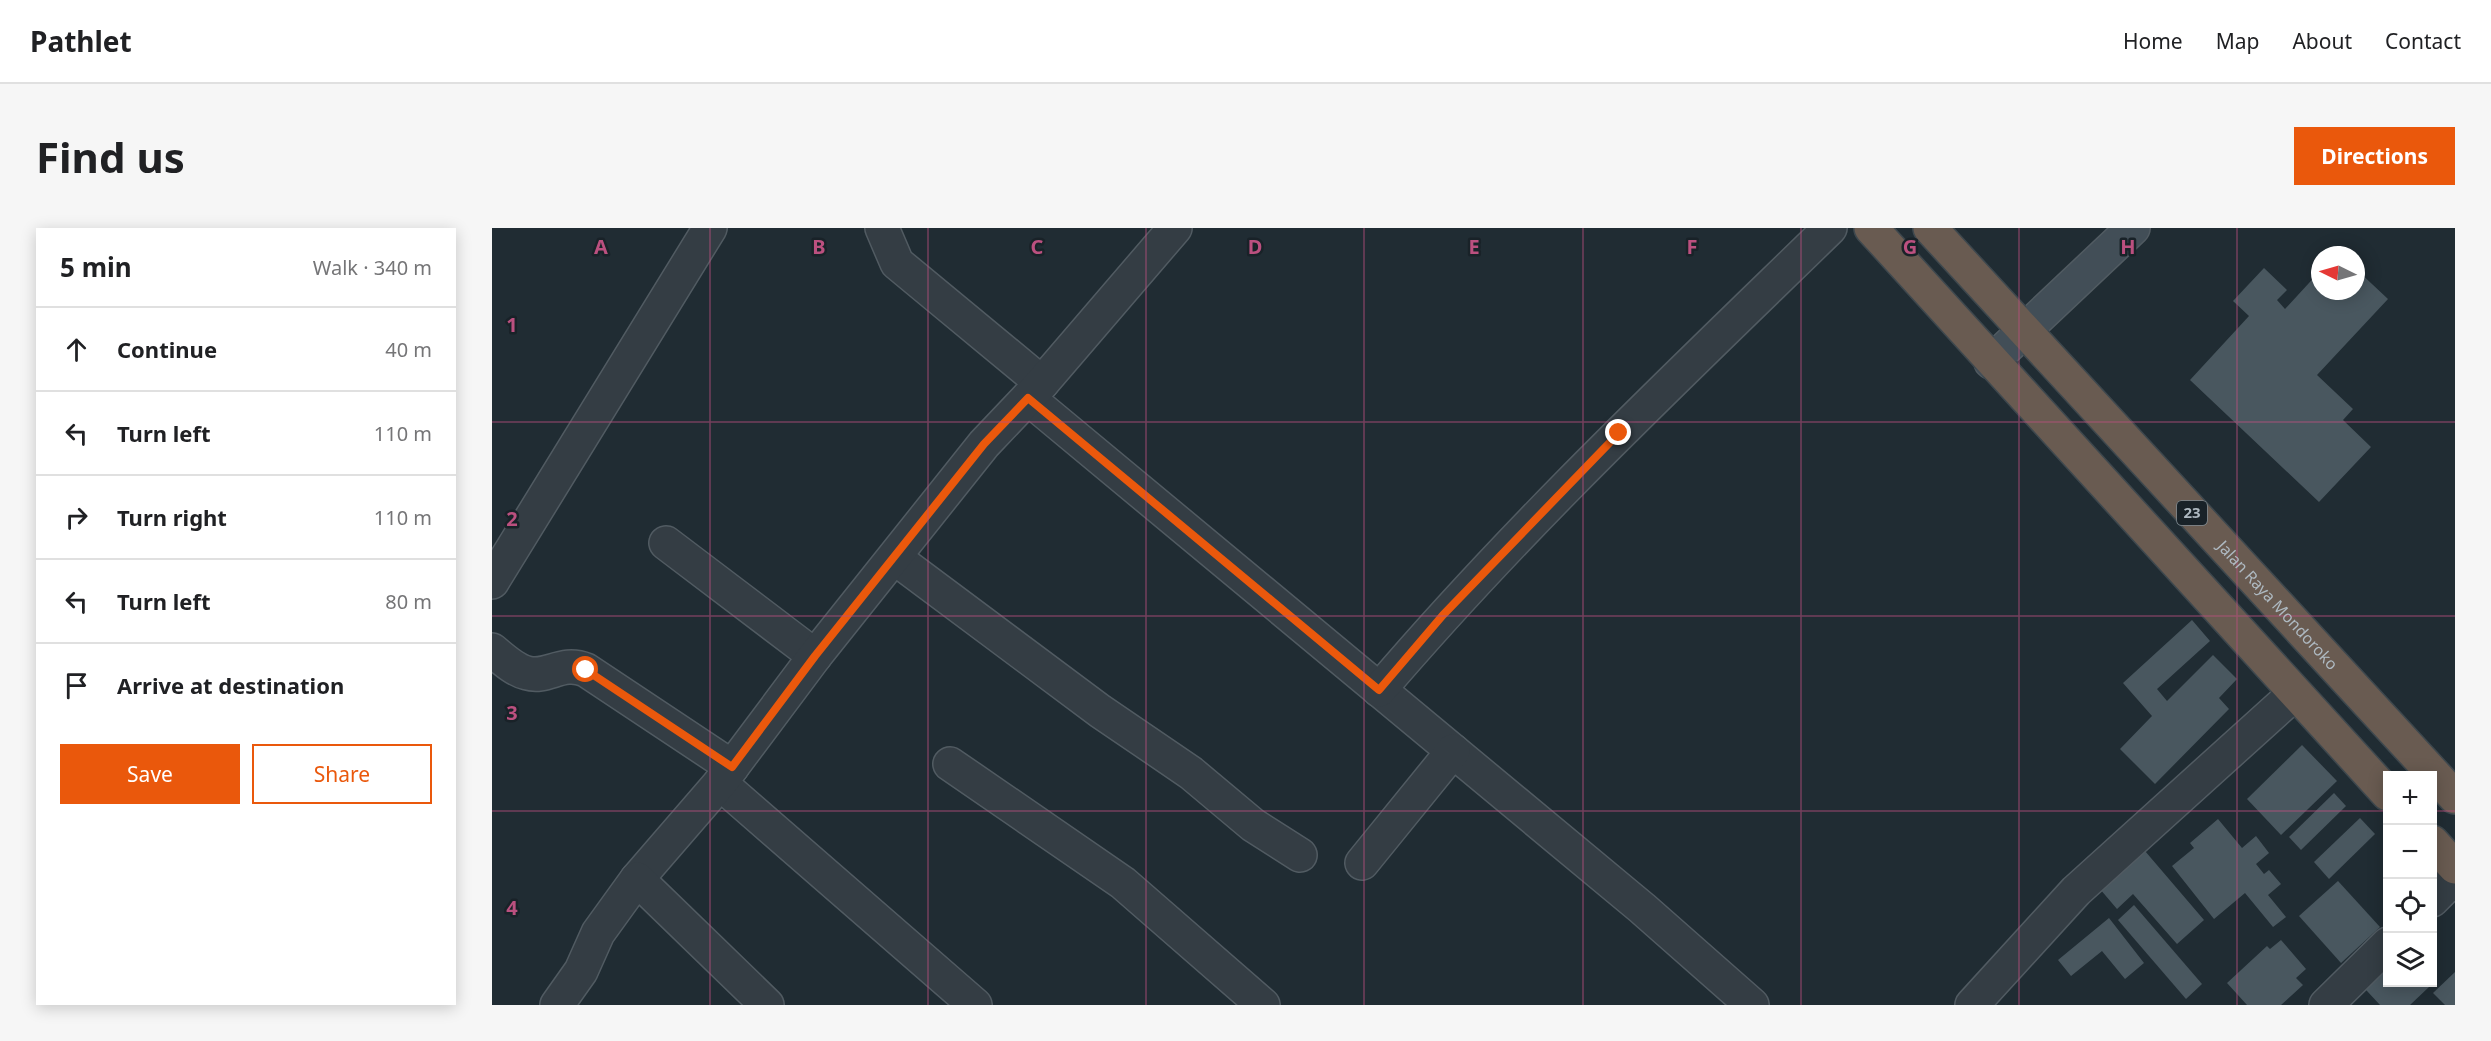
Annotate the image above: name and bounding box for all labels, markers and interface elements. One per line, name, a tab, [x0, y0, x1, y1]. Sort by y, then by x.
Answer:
text: Pathlet	[30, 22, 132, 60]
text: Home	[2123, 27, 2183, 55]
text: Map	[2216, 27, 2259, 55]
text: About	[2292, 27, 2352, 55]
text: Contact	[2385, 27, 2461, 55]
button: Directions	[2294, 127, 2455, 185]
text: Find us	[36, 128, 185, 185]
text: A	[594, 233, 608, 260]
text: B	[812, 233, 826, 260]
text: C	[1031, 233, 1044, 260]
text: D	[1248, 233, 1262, 260]
text: E	[1468, 233, 1480, 260]
text: F	[1687, 233, 1697, 260]
text: G	[1903, 233, 1917, 260]
text: H	[2120, 233, 2136, 260]
north arrow	[2311, 246, 2365, 300]
text: 5 min	[60, 249, 132, 285]
text: Walk · 340 m	[313, 254, 432, 281]
text: 1	[506, 311, 518, 338]
icon: ahead	[60, 333, 93, 366]
text: Continue	[117, 334, 217, 364]
text: 40 m	[385, 336, 432, 363]
icon: left	[60, 417, 93, 450]
text: Turn left	[117, 418, 211, 448]
route end	[1605, 419, 1631, 445]
text: 110 m	[374, 420, 432, 447]
icon: right	[60, 501, 93, 534]
road number: 23	[2177, 501, 2207, 525]
text: Turn right	[117, 502, 227, 532]
text: 110 m	[374, 504, 432, 531]
text: 2	[506, 505, 518, 532]
street label: Jalan Raya Mondoroko	[2211, 534, 2343, 674]
icon: left	[60, 585, 93, 618]
text: Turn left	[117, 586, 211, 616]
text: 80 m	[385, 588, 432, 615]
route start	[572, 656, 598, 682]
icon: arrive	[60, 669, 93, 702]
text: Arrive at destination	[117, 670, 344, 700]
text: 3	[506, 699, 518, 726]
button: Save	[60, 744, 240, 804]
button: Share	[252, 744, 432, 804]
map controls	[2383, 771, 2437, 987]
button: +	[2383, 771, 2437, 825]
button: −	[2383, 825, 2437, 879]
button: locate	[2383, 879, 2437, 933]
text: 4	[506, 894, 518, 921]
button: layers	[2383, 933, 2437, 987]

